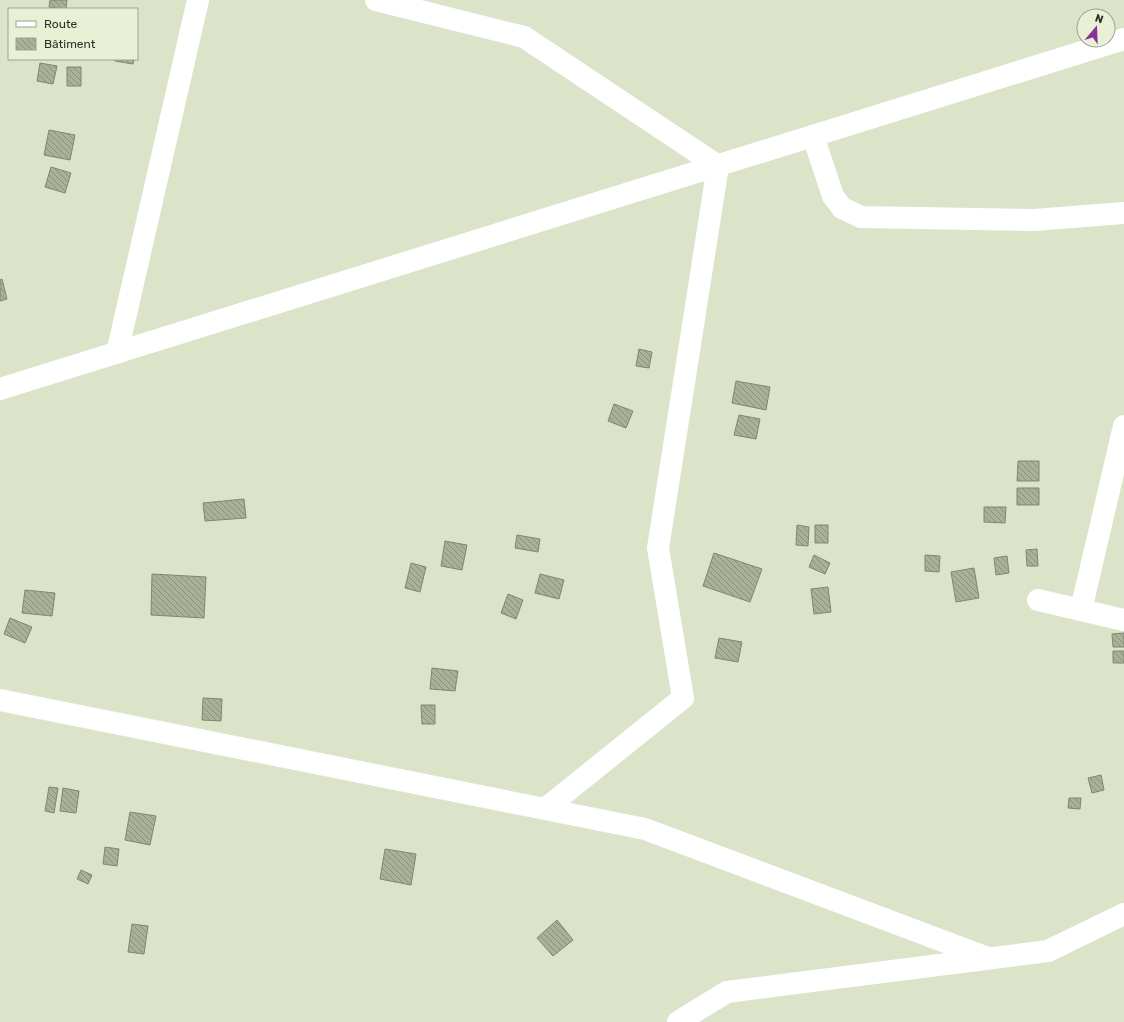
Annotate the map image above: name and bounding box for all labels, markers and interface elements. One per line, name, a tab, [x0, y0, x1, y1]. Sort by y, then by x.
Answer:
legend	[8, 8, 138, 60]
north arrow	[1076, 8, 1116, 48]
text: N	[1093, 12, 1105, 26]
text: Route	[44, 17, 78, 31]
text: Bâtiment	[44, 37, 96, 51]

